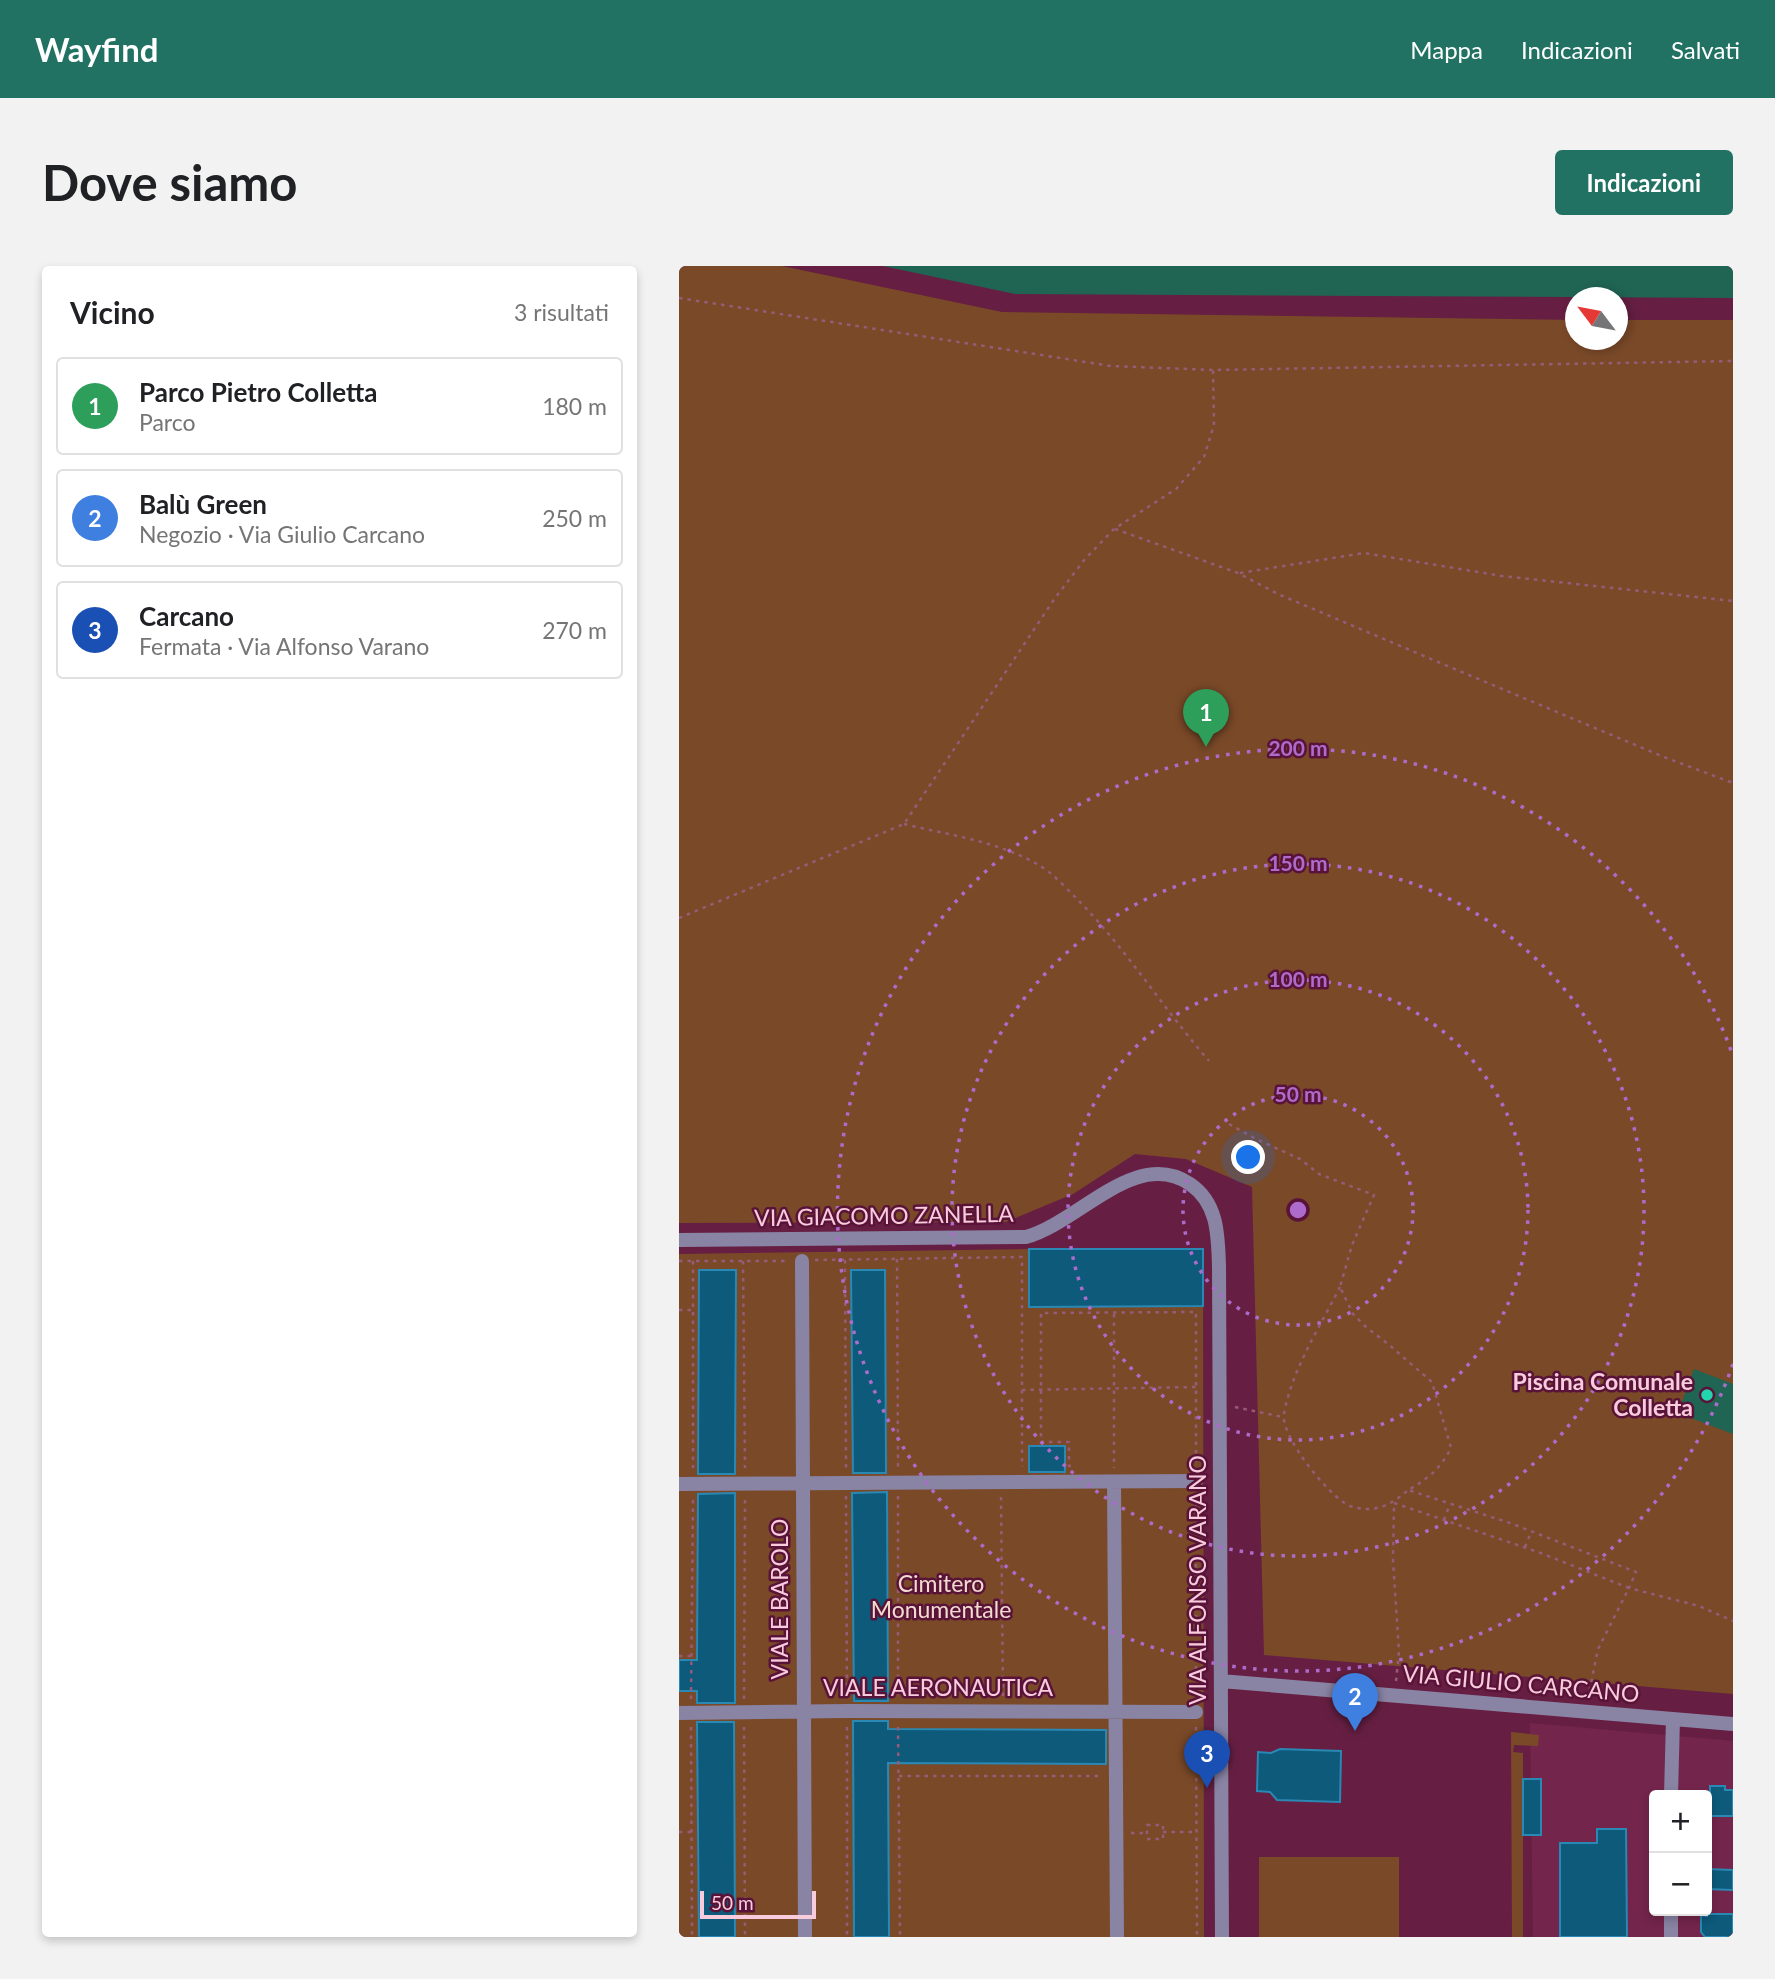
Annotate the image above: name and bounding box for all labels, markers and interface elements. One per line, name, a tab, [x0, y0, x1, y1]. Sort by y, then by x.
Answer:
text: Wayfind	[35, 29, 159, 69]
text: Mappa	[1410, 35, 1483, 64]
text: Indicazioni	[1521, 35, 1633, 64]
text: Salvati	[1671, 35, 1740, 64]
button: Indicazioni	[1555, 150, 1733, 215]
text: Dove siamo	[42, 153, 298, 211]
north arrow	[1565, 287, 1628, 350]
text: Vicino	[70, 294, 155, 330]
text: 3 risultati	[514, 298, 609, 326]
text: Parco Pietro Colletta	[139, 376, 377, 408]
text: 1	[88, 392, 102, 420]
text: 180 m	[542, 392, 607, 420]
text: Parco	[139, 408, 196, 436]
text: Balù Green	[139, 488, 267, 520]
text: 2	[88, 504, 102, 532]
text: 250 m	[542, 504, 607, 532]
text: Negozio · Via Giulio Carcano	[139, 520, 425, 548]
text: Carcano	[139, 600, 234, 632]
text: 3	[88, 616, 102, 644]
text: 270 m	[542, 616, 607, 644]
text: Fermata · Via Alfonso Varano	[139, 632, 429, 660]
pin: 1	[1183, 689, 1229, 747]
text: 200 m	[1268, 735, 1328, 760]
text: 150 m	[1268, 850, 1328, 875]
text: 100 m	[1268, 966, 1328, 991]
text: 50 m	[1274, 1081, 1322, 1106]
your location	[1231, 1140, 1265, 1174]
centre of rings	[1286, 1198, 1310, 1222]
street label: VIA GIACOMO ZANELLA	[754, 1199, 1014, 1231]
place label: Piscina Comunale Colletta	[1513, 1367, 1693, 1421]
marker: Piscina Comunale Colletta	[1699, 1387, 1715, 1403]
street label: VIA ALFONSO VARANO	[1183, 1455, 1211, 1705]
street label: VIALE BAROLO	[765, 1519, 793, 1679]
park label: Cimitero Monumentale	[871, 1569, 1011, 1623]
street label: VIA GIULIO CARCANO	[1402, 1659, 1641, 1707]
street label: VIALE AERONAUTICA	[823, 1673, 1053, 1701]
pin: 2	[1332, 1673, 1378, 1731]
pin: 3	[1184, 1730, 1230, 1788]
map controls	[1649, 1790, 1712, 1916]
button: +	[1649, 1790, 1712, 1853]
button: −	[1649, 1853, 1712, 1916]
scale bar	[700, 1888, 815, 1920]
text: 50 m	[711, 1891, 754, 1914]

